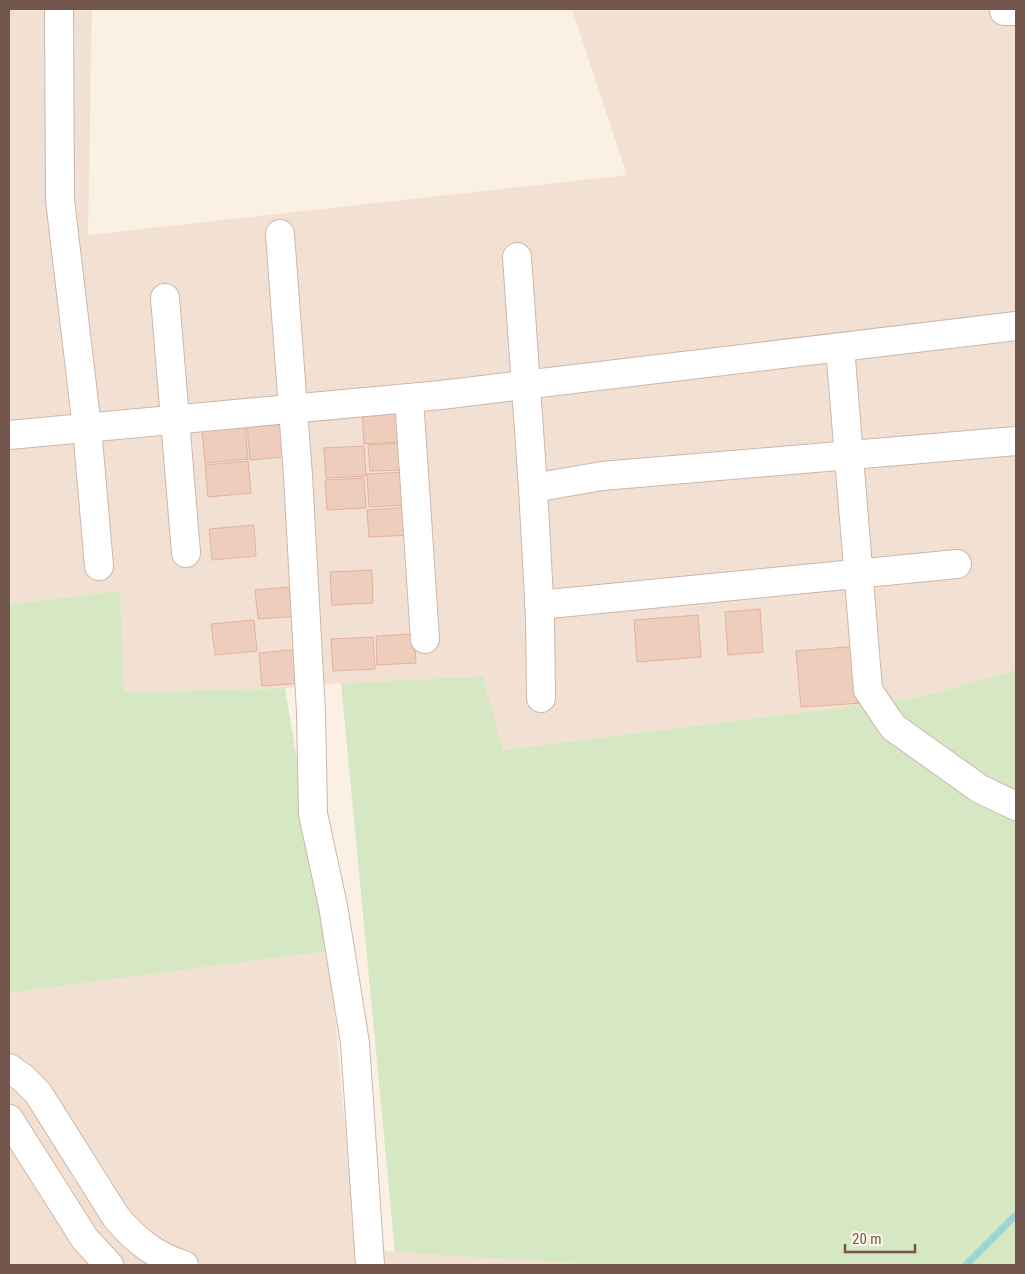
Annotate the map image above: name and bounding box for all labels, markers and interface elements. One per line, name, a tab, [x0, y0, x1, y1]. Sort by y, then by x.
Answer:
scale bar	[845, 1222, 915, 1254]
text: 20 m	[852, 1230, 882, 1248]

